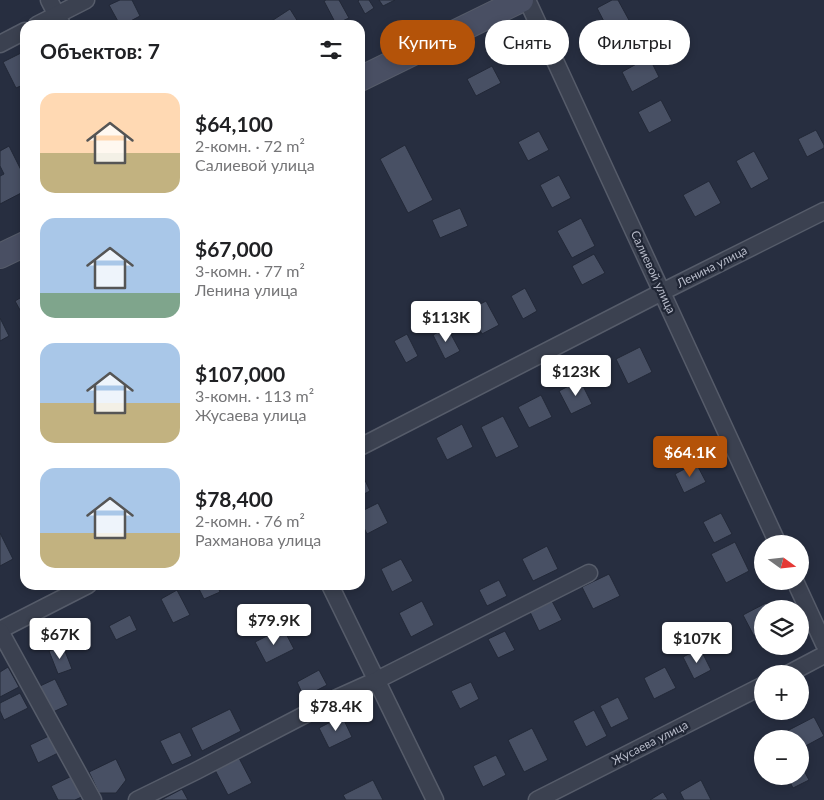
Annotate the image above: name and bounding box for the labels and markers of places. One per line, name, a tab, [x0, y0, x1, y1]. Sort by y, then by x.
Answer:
pin: $113K	[411, 300, 481, 343]
pin: $123K	[541, 354, 611, 397]
pin: $64.1K	[649, 436, 731, 478]
pin: $79.9K	[233, 604, 315, 646]
pin: $67K	[30, 618, 90, 660]
pin: $107K	[662, 622, 732, 664]
pin: $78.4K	[295, 690, 377, 732]

